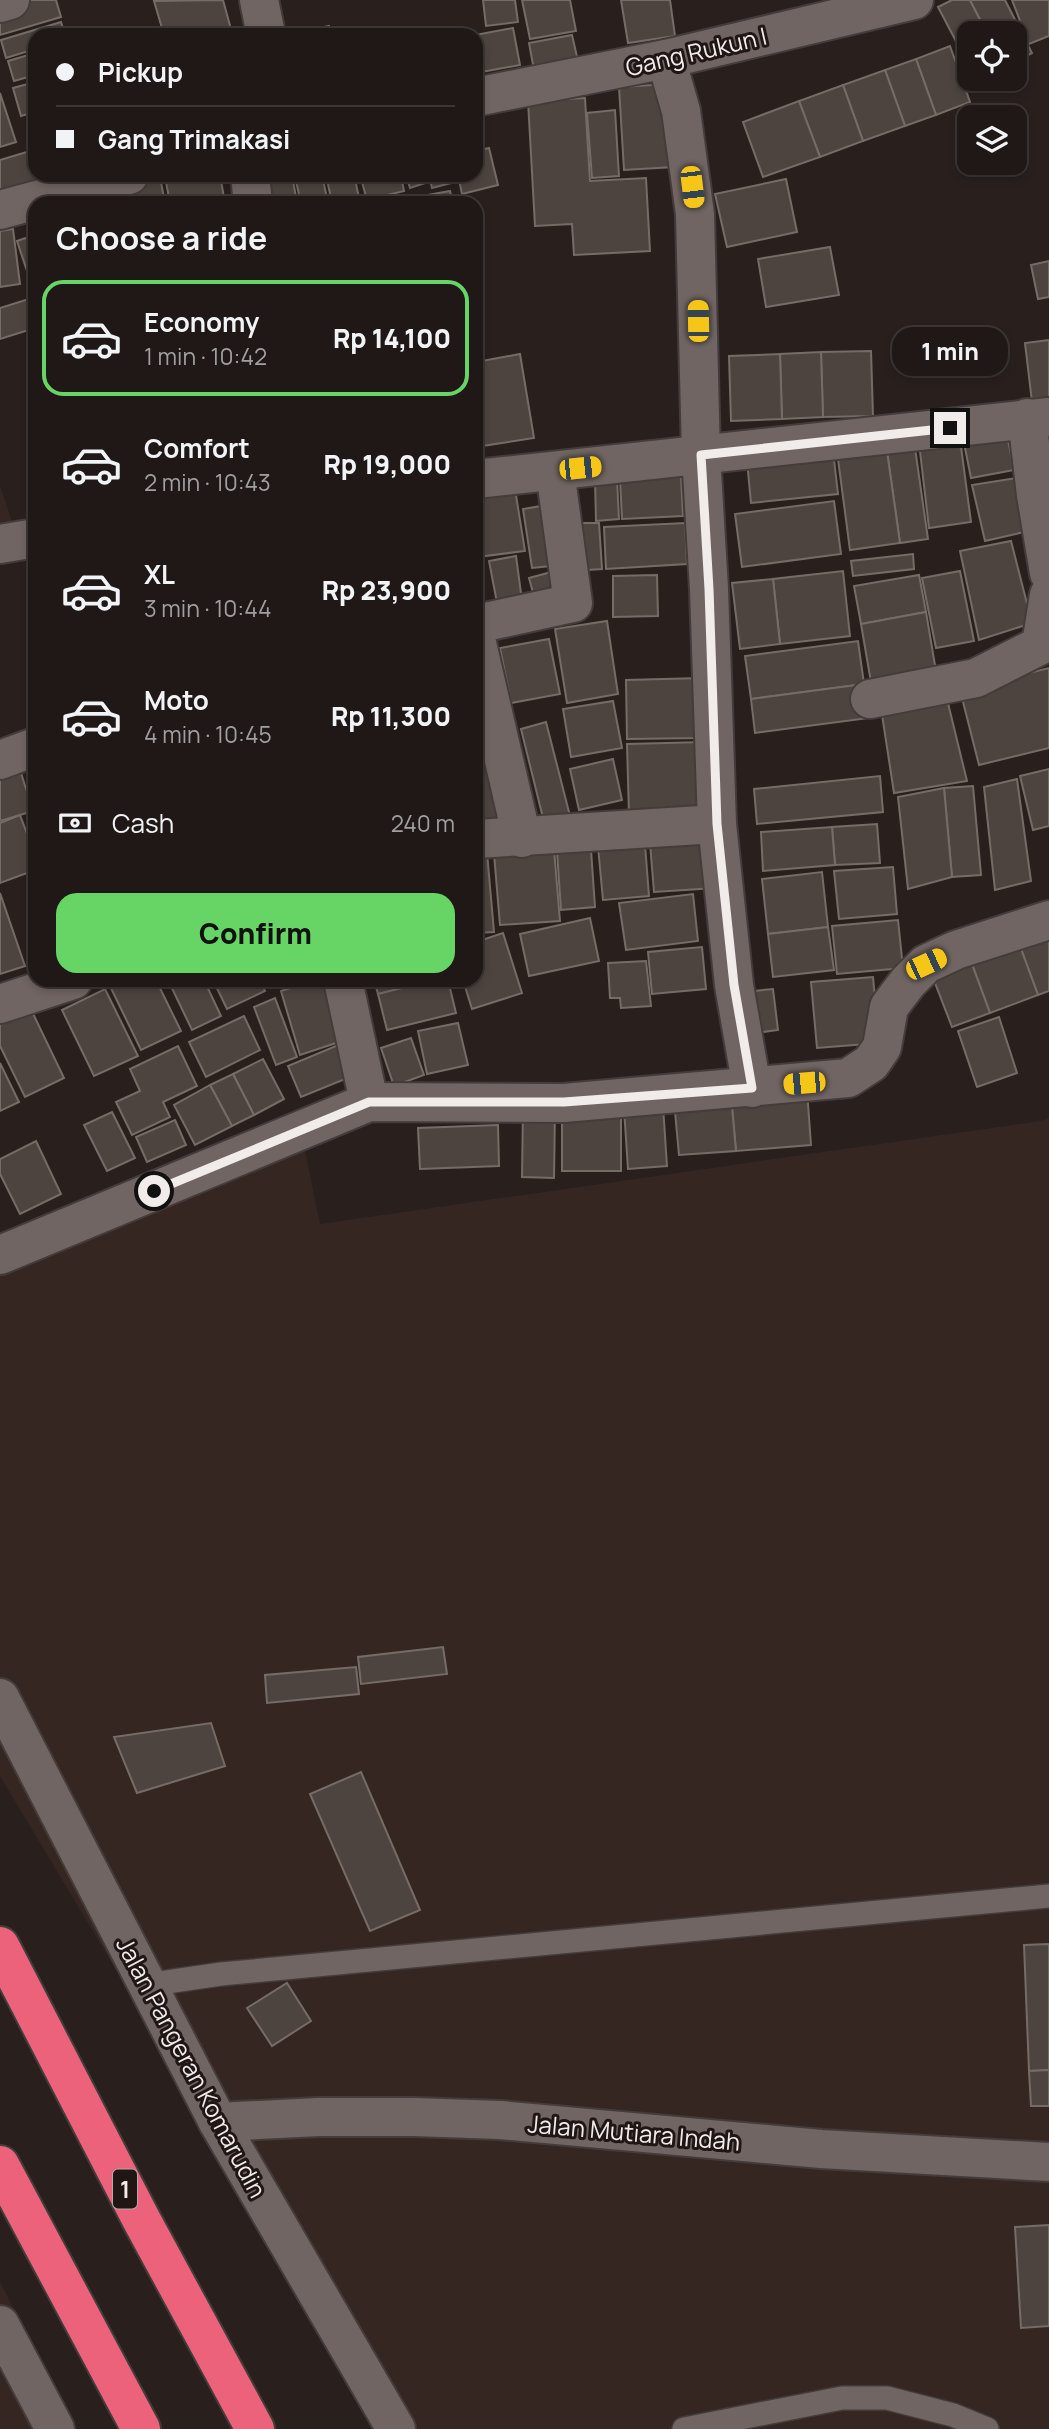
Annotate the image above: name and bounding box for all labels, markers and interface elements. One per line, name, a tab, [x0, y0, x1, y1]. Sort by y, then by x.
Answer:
street label: Gang Rukun I	[622, 19, 770, 83]
map controls	[957, 21, 1027, 175]
button: locate	[957, 21, 1027, 91]
text: Pickup	[98, 54, 183, 90]
button: layers	[957, 105, 1027, 175]
text: Gang Trimakasi	[98, 121, 290, 157]
car	[680, 165, 705, 209]
text: Choose a ride	[56, 216, 267, 260]
car	[688, 300, 709, 342]
text: Economy	[144, 304, 259, 340]
icon: car	[60, 307, 123, 370]
text: Rp 14,100	[333, 320, 451, 356]
callout: 1 min	[892, 326, 1008, 376]
text: 1 min	[921, 335, 979, 367]
text: 1 min · 10:42	[144, 340, 267, 372]
route end	[934, 412, 966, 444]
text: Comfort	[144, 430, 250, 466]
icon: car	[60, 433, 123, 496]
text: Rp 19,000	[323, 446, 451, 482]
car	[559, 455, 602, 481]
text: 2 min · 10:43	[144, 466, 271, 498]
text: XL	[144, 556, 175, 592]
icon: car	[60, 559, 123, 622]
text: Rp 23,900	[322, 572, 451, 608]
text: 3 min · 10:44	[144, 592, 272, 624]
text: Moto	[144, 682, 209, 718]
icon: car	[60, 685, 123, 748]
text: Rp 11,300	[331, 698, 451, 734]
text: 4 min · 10:45	[144, 718, 272, 750]
icon: cash	[56, 804, 94, 842]
text: Cash	[112, 805, 174, 841]
text: 240 m	[391, 807, 455, 839]
button: Confirm	[56, 893, 455, 973]
car	[903, 946, 950, 982]
car	[783, 1071, 826, 1095]
route start	[138, 1175, 170, 1207]
street label: Jalan Pangeran Komarudin	[109, 1931, 275, 2203]
street label: Jalan Mutiara Indah	[526, 2106, 742, 2158]
road number: 1	[113, 2170, 137, 2208]

